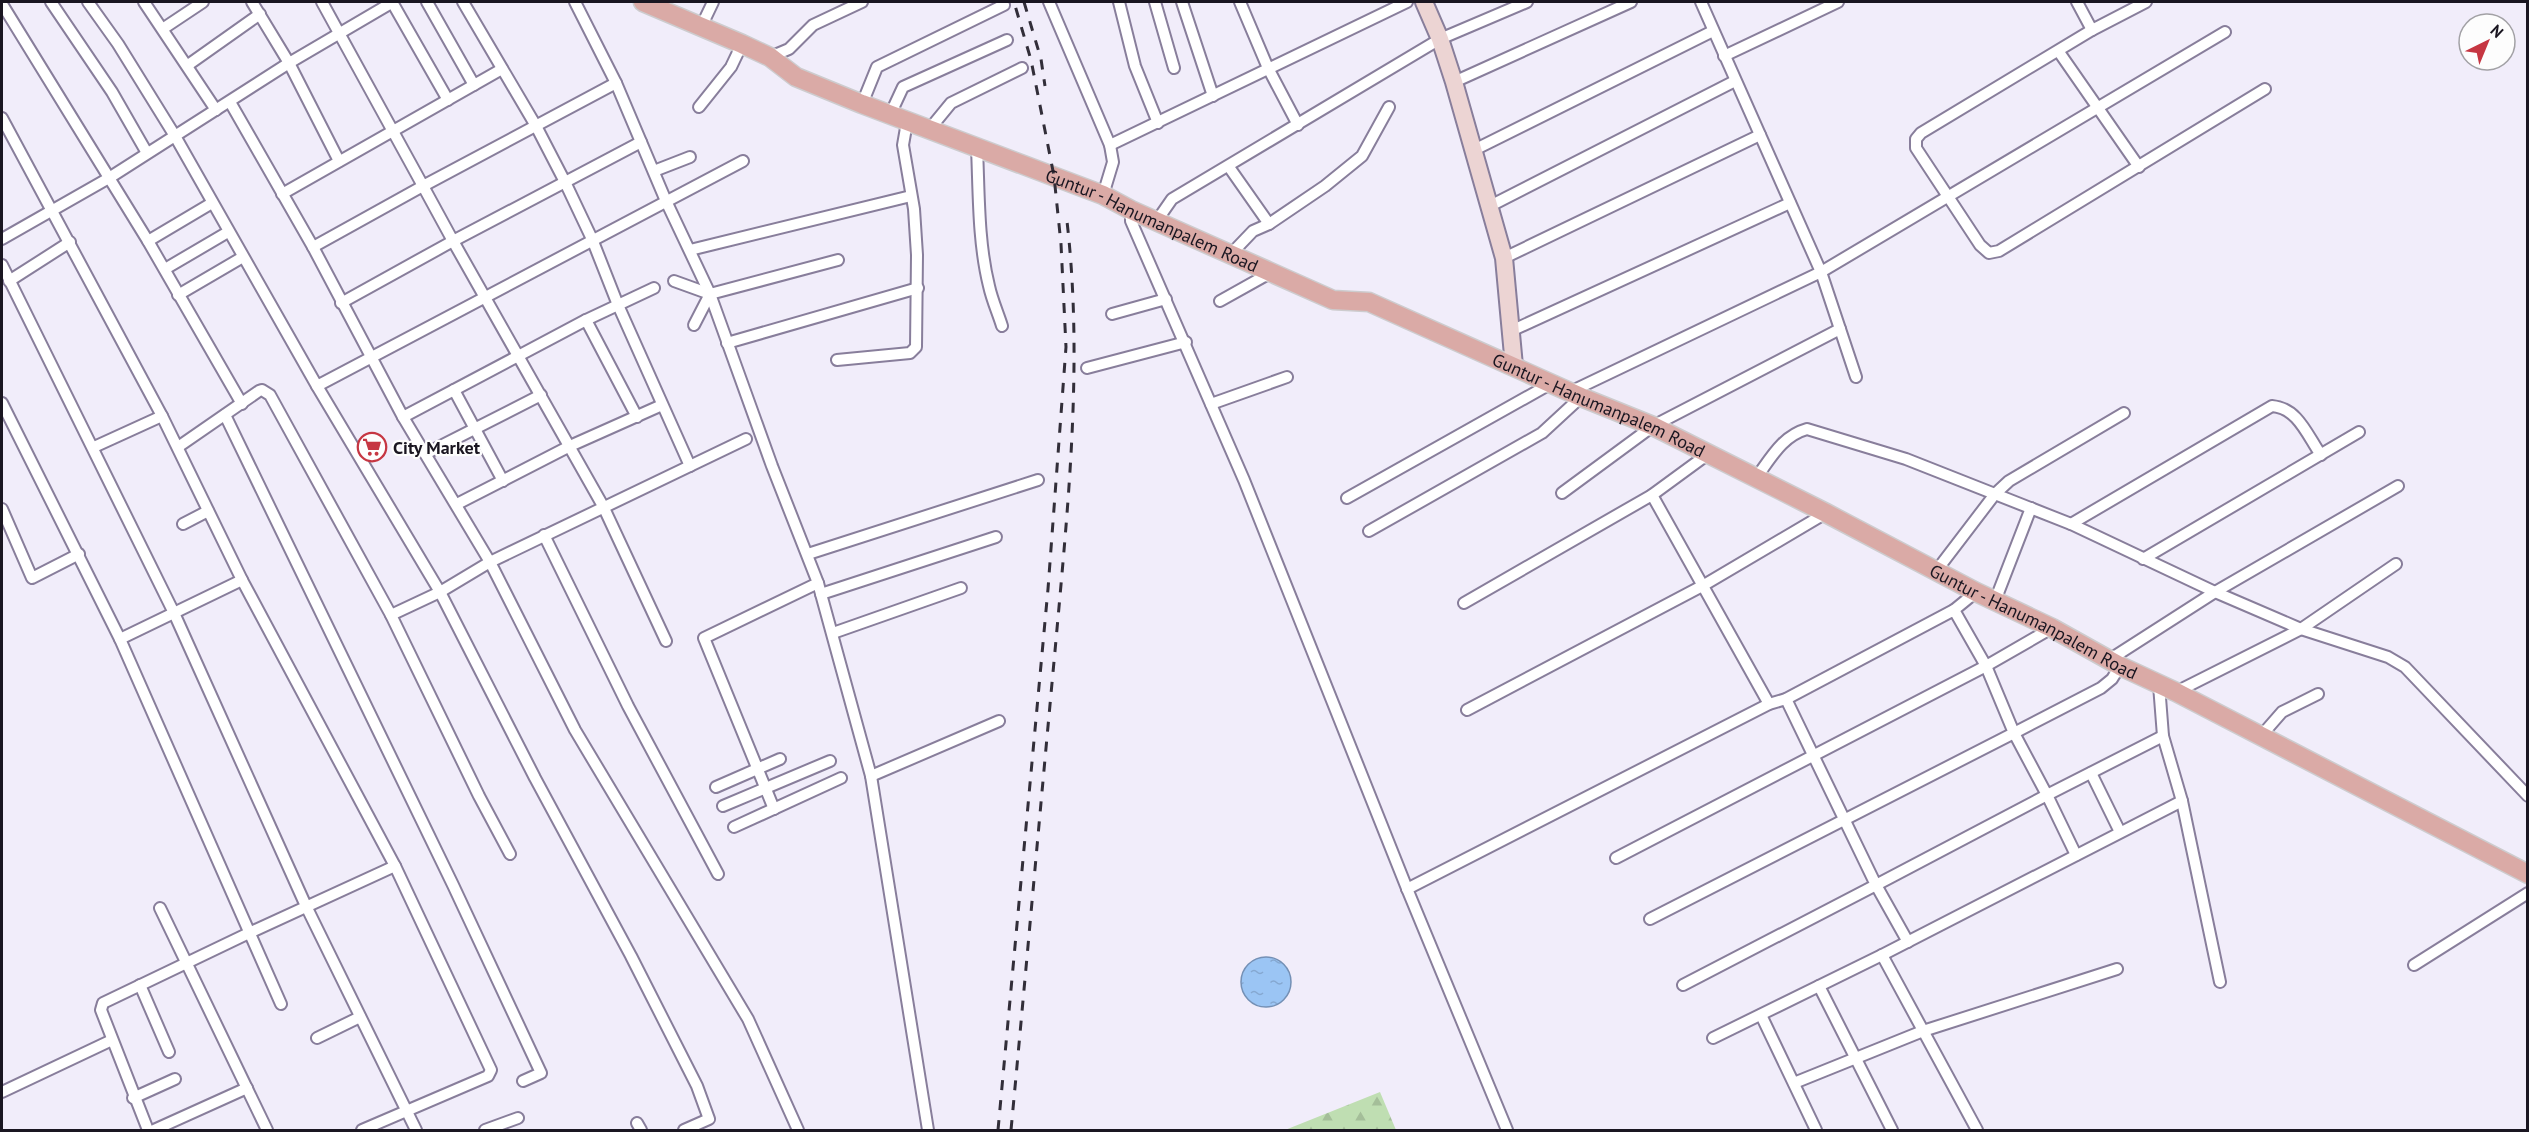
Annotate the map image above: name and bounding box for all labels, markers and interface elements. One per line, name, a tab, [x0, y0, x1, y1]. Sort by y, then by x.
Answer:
north arrow	[2457, 12, 2517, 72]
text: N	[2487, 20, 2508, 42]
street label: Guntur - Hanumanpalem Road	[1042, 163, 1262, 277]
street label: Guntur - Hanumanpalem Road	[1489, 347, 1709, 462]
supermarket icon: City Market	[356, 431, 388, 463]
place label: City Market	[393, 436, 481, 459]
street label: Guntur - Hanumanpalem Road	[1926, 558, 2141, 684]

